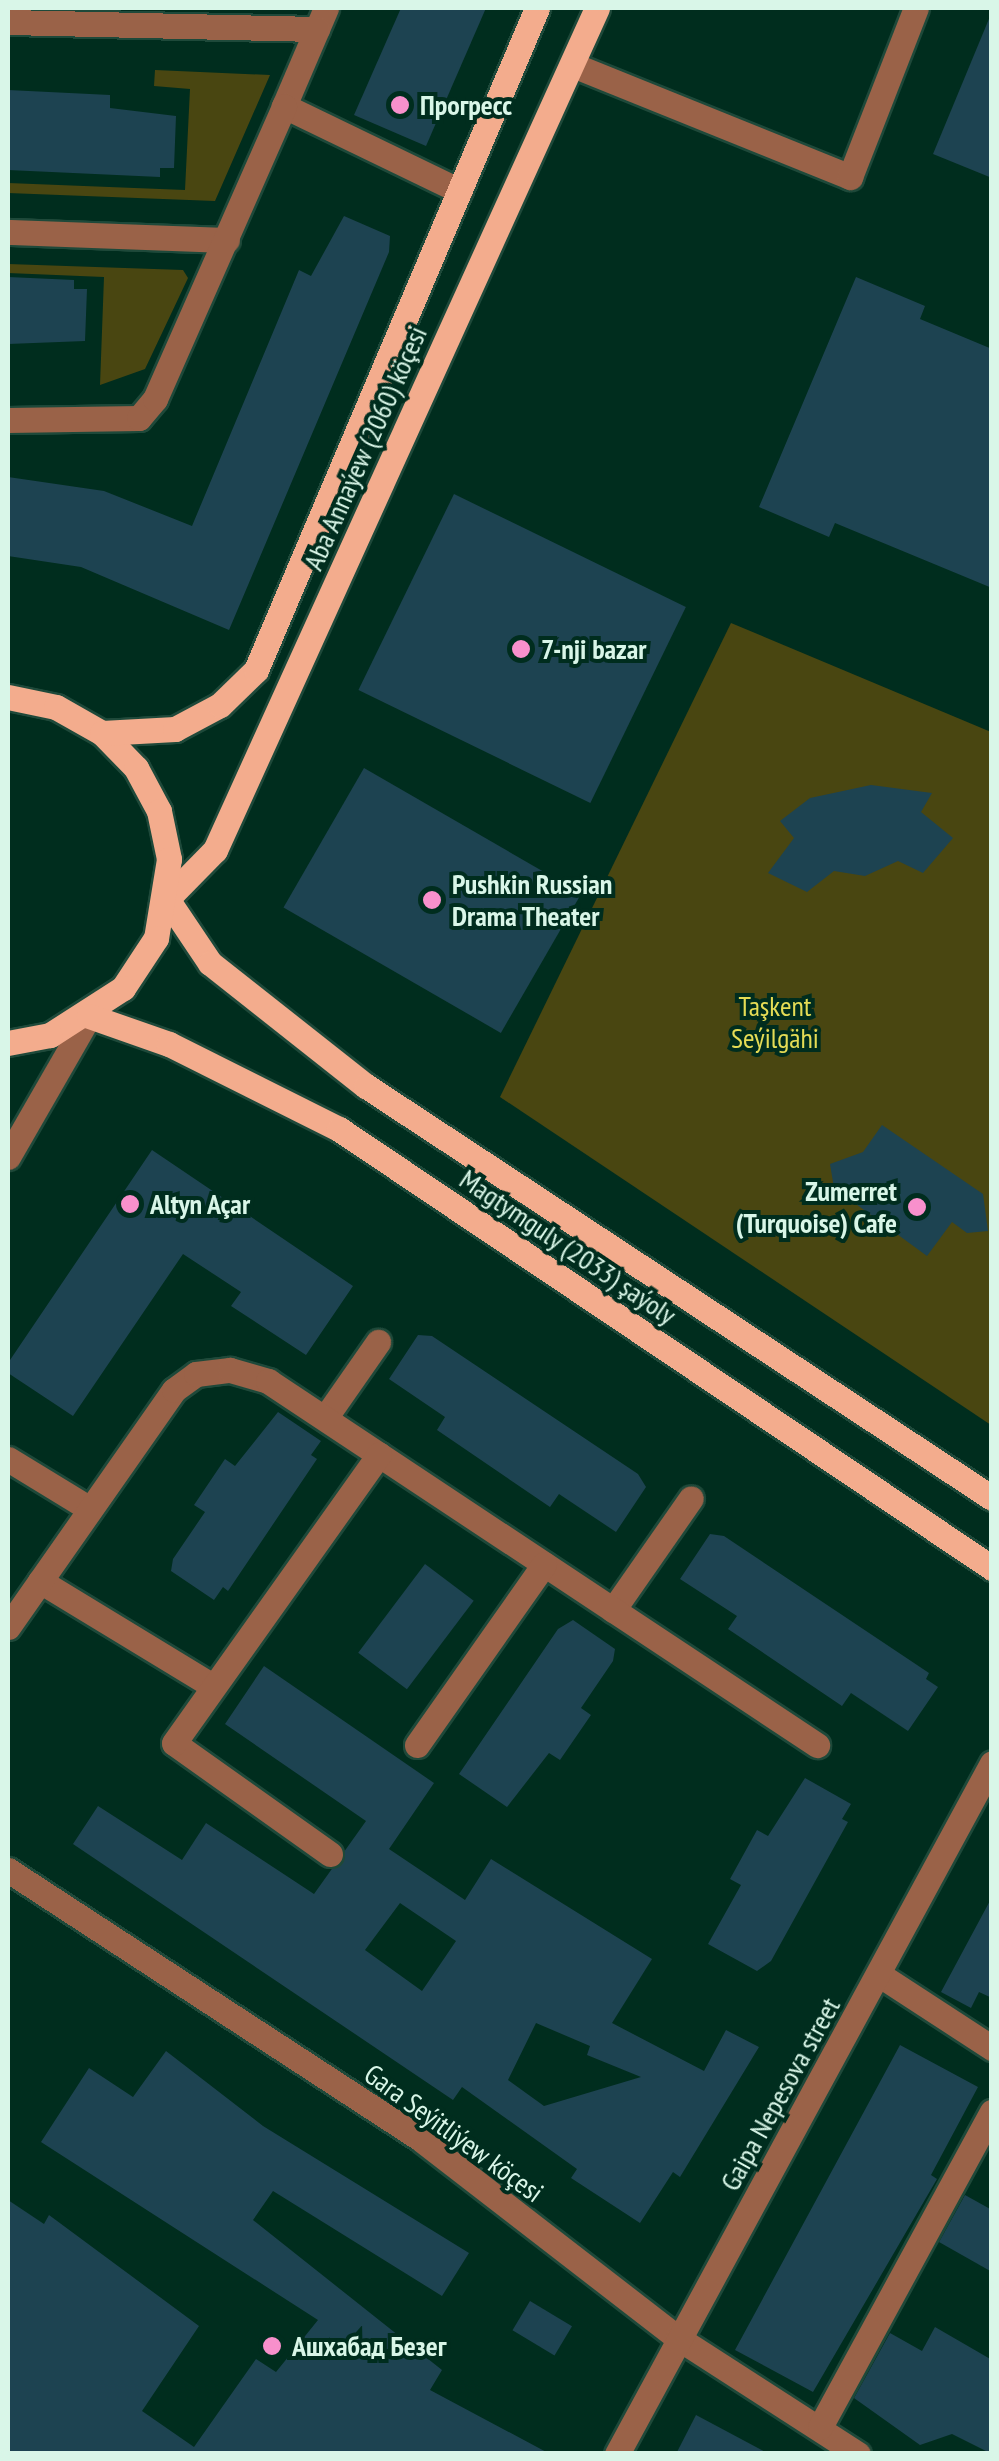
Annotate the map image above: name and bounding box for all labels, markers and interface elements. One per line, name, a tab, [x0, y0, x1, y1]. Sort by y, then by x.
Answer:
place label: Прогресс	[420, 88, 512, 122]
marker: Прогресс	[389, 94, 411, 116]
street label: Aba Annaýew (2060) köçesi	[296, 320, 434, 576]
place label: 7-nji bazar	[541, 632, 647, 666]
marker: 7-nji bazar	[510, 638, 532, 660]
place label: Pushkin Russian Drama Theater	[452, 867, 612, 933]
marker: Pushkin Russian Drama Theater	[421, 889, 443, 911]
park label: Taşkent Seýilgähi	[731, 989, 819, 1055]
street label: Magtymguly (2033) şaýoly	[453, 1162, 683, 1332]
place label: Zumerret (Turquoise) Cafe	[735, 1174, 897, 1240]
place label: Altyn Açar	[150, 1187, 251, 1221]
marker: Altyn Açar	[119, 1193, 141, 1215]
marker: Zumerret (Turquoise) Cafe	[906, 1196, 928, 1218]
street label: Gaipa Nepesova street	[713, 1992, 847, 2196]
street label: Gara Seýitliýew köçesi	[358, 2057, 550, 2209]
place label: Ашхабад Безег	[292, 2329, 446, 2363]
marker: Ашхабад Безег	[261, 2335, 283, 2357]

